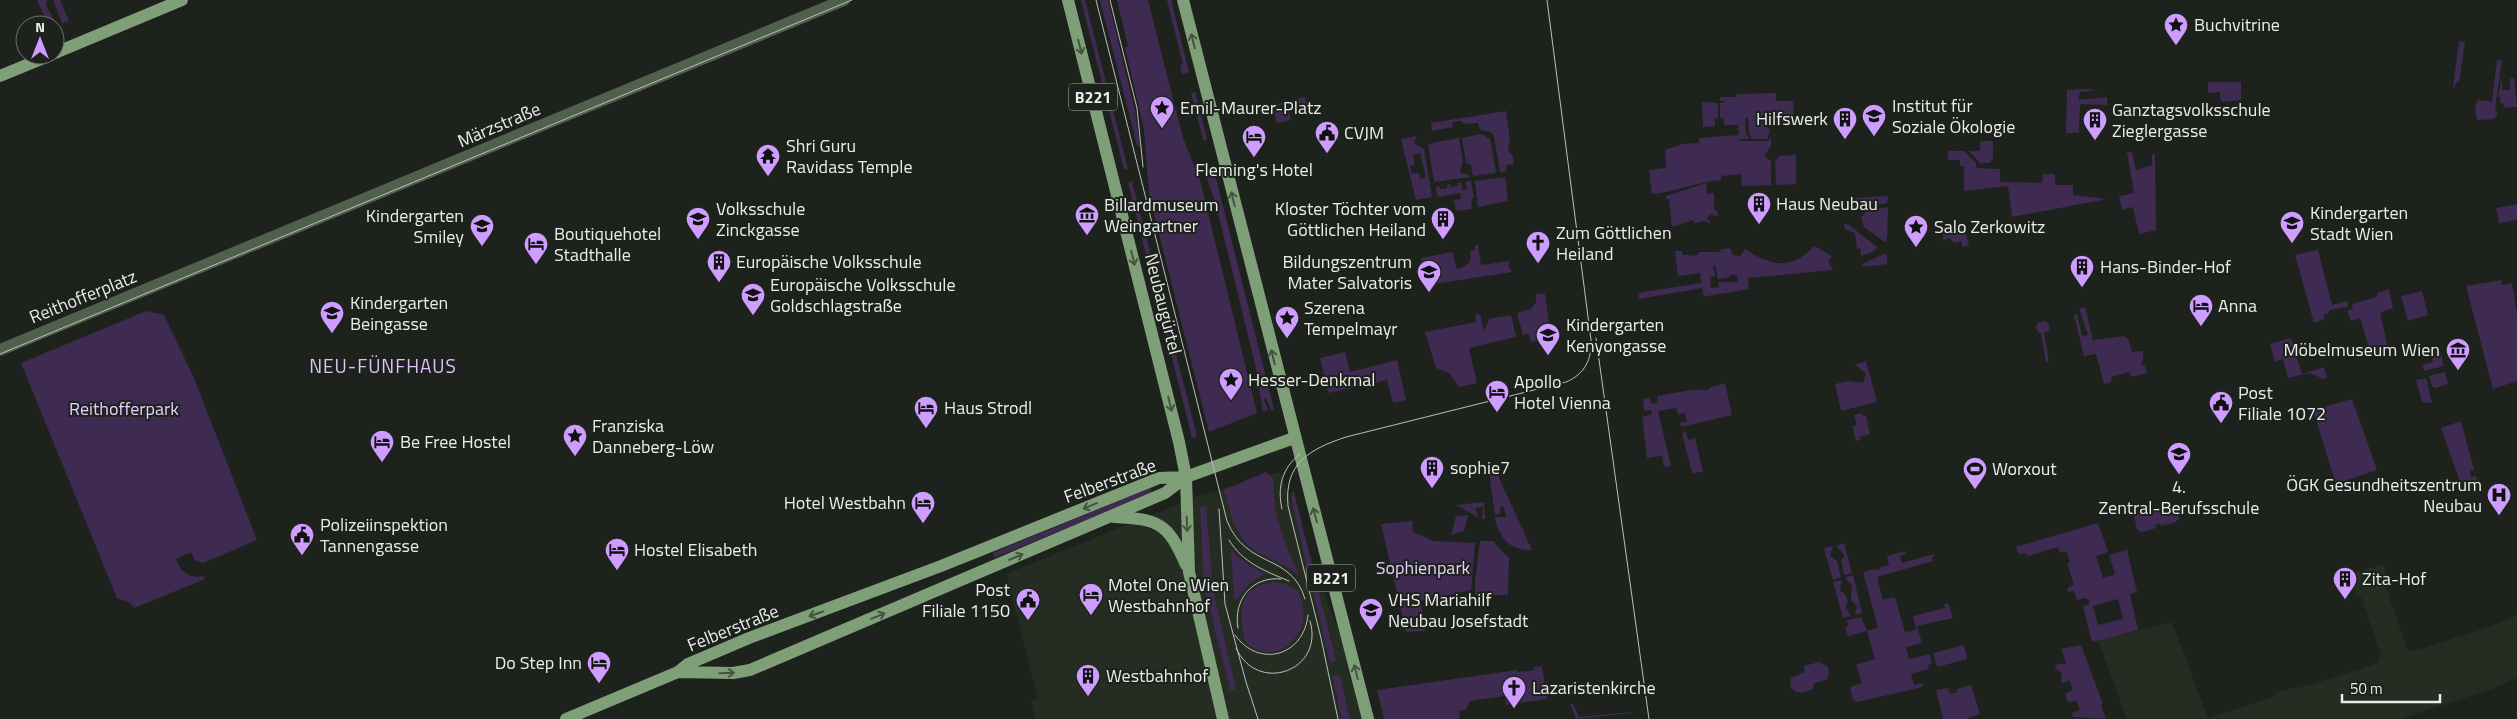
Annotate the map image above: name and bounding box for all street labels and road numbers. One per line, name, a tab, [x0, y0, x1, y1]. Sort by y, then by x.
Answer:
road number: B221	[1069, 84, 1117, 110]
street label: Märzstraße	[453, 95, 545, 154]
street label: Neubaugürtel	[1138, 250, 1189, 357]
street label: Reithofferplatz	[25, 263, 141, 330]
street label: Felberstraße	[1060, 451, 1160, 510]
road number: B221	[1307, 564, 1355, 592]
street label: Felberstraße	[683, 597, 783, 658]

